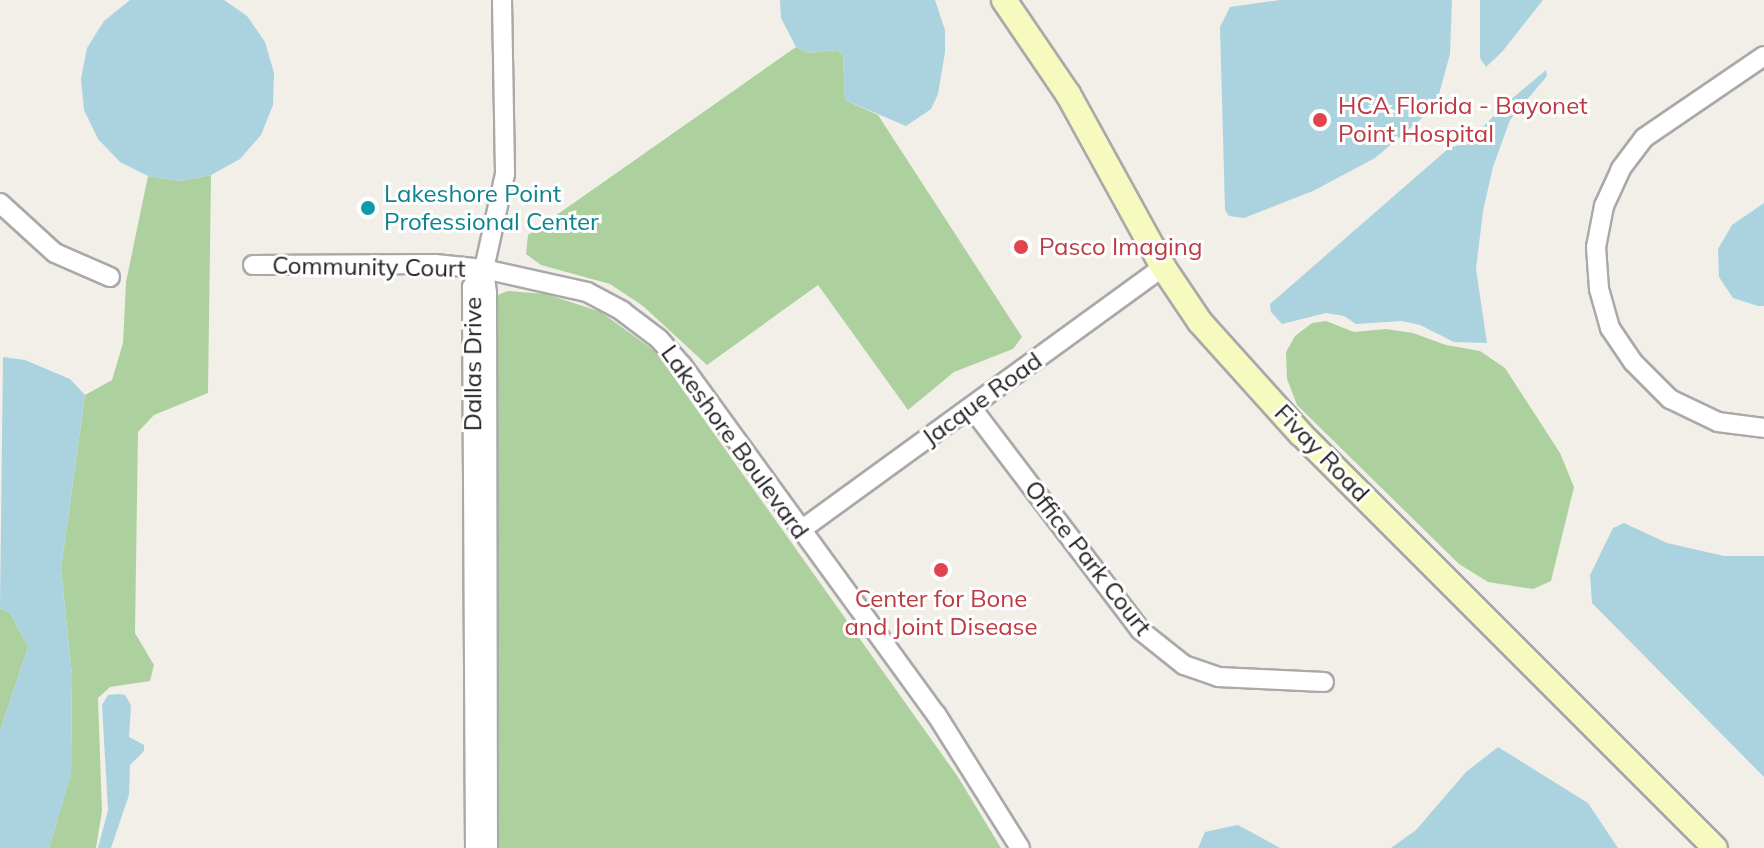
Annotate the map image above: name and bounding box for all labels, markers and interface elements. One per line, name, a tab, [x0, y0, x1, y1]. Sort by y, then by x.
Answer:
place label: HCA Florida - Bayonet Point Hospital	[1338, 92, 1588, 148]
marker: HCA Florida - Bayonet Point Hospital	[1309, 109, 1331, 131]
place label: Lakeshore Point Professional Center	[384, 180, 599, 236]
marker: Lakeshore Point Professional Center	[359, 199, 377, 217]
place label: Pasco Imaging	[1039, 233, 1202, 261]
marker: Pasco Imaging	[1010, 236, 1032, 258]
street label: Community Court	[272, 251, 466, 283]
street label: Dallas Drive	[459, 297, 487, 431]
street label: Lakeshore Boulevard	[655, 339, 815, 545]
street label: Jacque Road	[917, 346, 1047, 452]
street label: Fivay Road	[1269, 398, 1375, 508]
street label: Office Park Court	[1019, 475, 1157, 641]
marker: Center for Bone and Joint Disease	[930, 559, 952, 581]
place label: Center for Bone and Joint Disease	[844, 585, 1038, 641]

